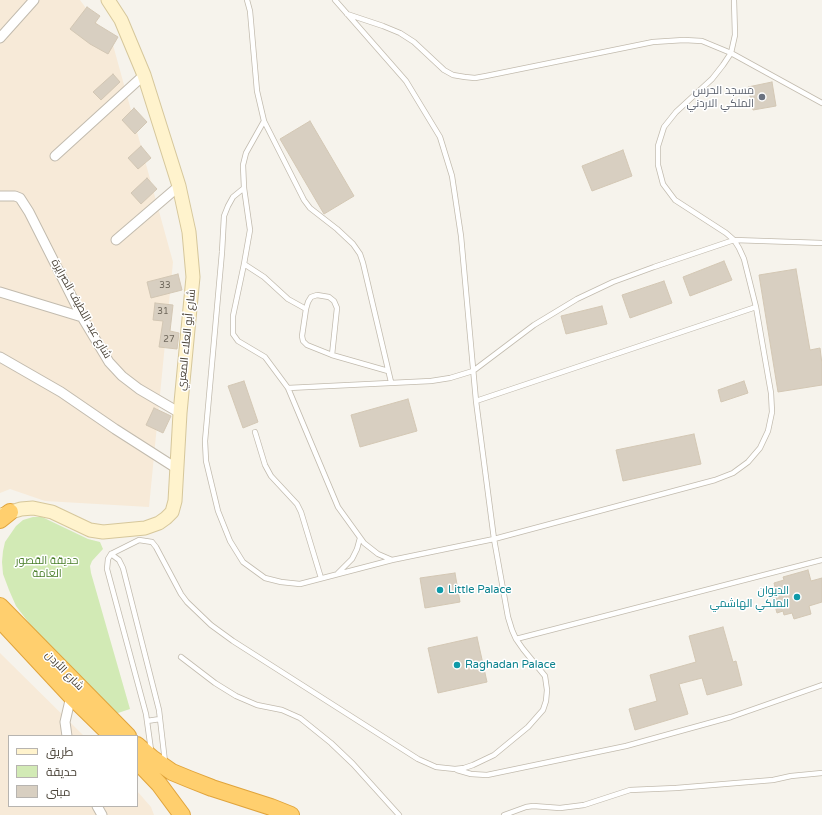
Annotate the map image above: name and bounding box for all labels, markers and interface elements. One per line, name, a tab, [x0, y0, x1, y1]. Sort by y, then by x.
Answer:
place label: مسجد الحرس الملكي الاردني	[686, 84, 754, 110]
marker: مسجد الحرس الملكي الاردني	[757, 92, 767, 102]
street label: شارع عبد اللطيف الصرايرة	[48, 257, 114, 361]
house number: 33	[159, 281, 171, 291]
street label: شارع أبو العلاء المعري	[175, 289, 199, 391]
house number: 31	[157, 307, 169, 317]
house number: 27	[163, 335, 175, 345]
park label: حديقة القصور العامة	[16, 554, 78, 580]
place label: Little Palace	[448, 583, 512, 597]
place label: الديوان الملكي الهاشمي	[710, 584, 789, 610]
marker: Little Palace	[435, 585, 445, 595]
marker: الديوان الملكي الهاشمي	[792, 592, 802, 602]
street label: شارع الأردن	[42, 649, 86, 693]
place label: Raghadan Palace	[465, 658, 556, 672]
marker: Raghadan Palace	[452, 660, 462, 670]
legend	[8, 735, 138, 807]
text: طريق	[46, 745, 73, 759]
text: حديقة	[46, 765, 77, 779]
text: مبنى	[46, 785, 71, 799]

